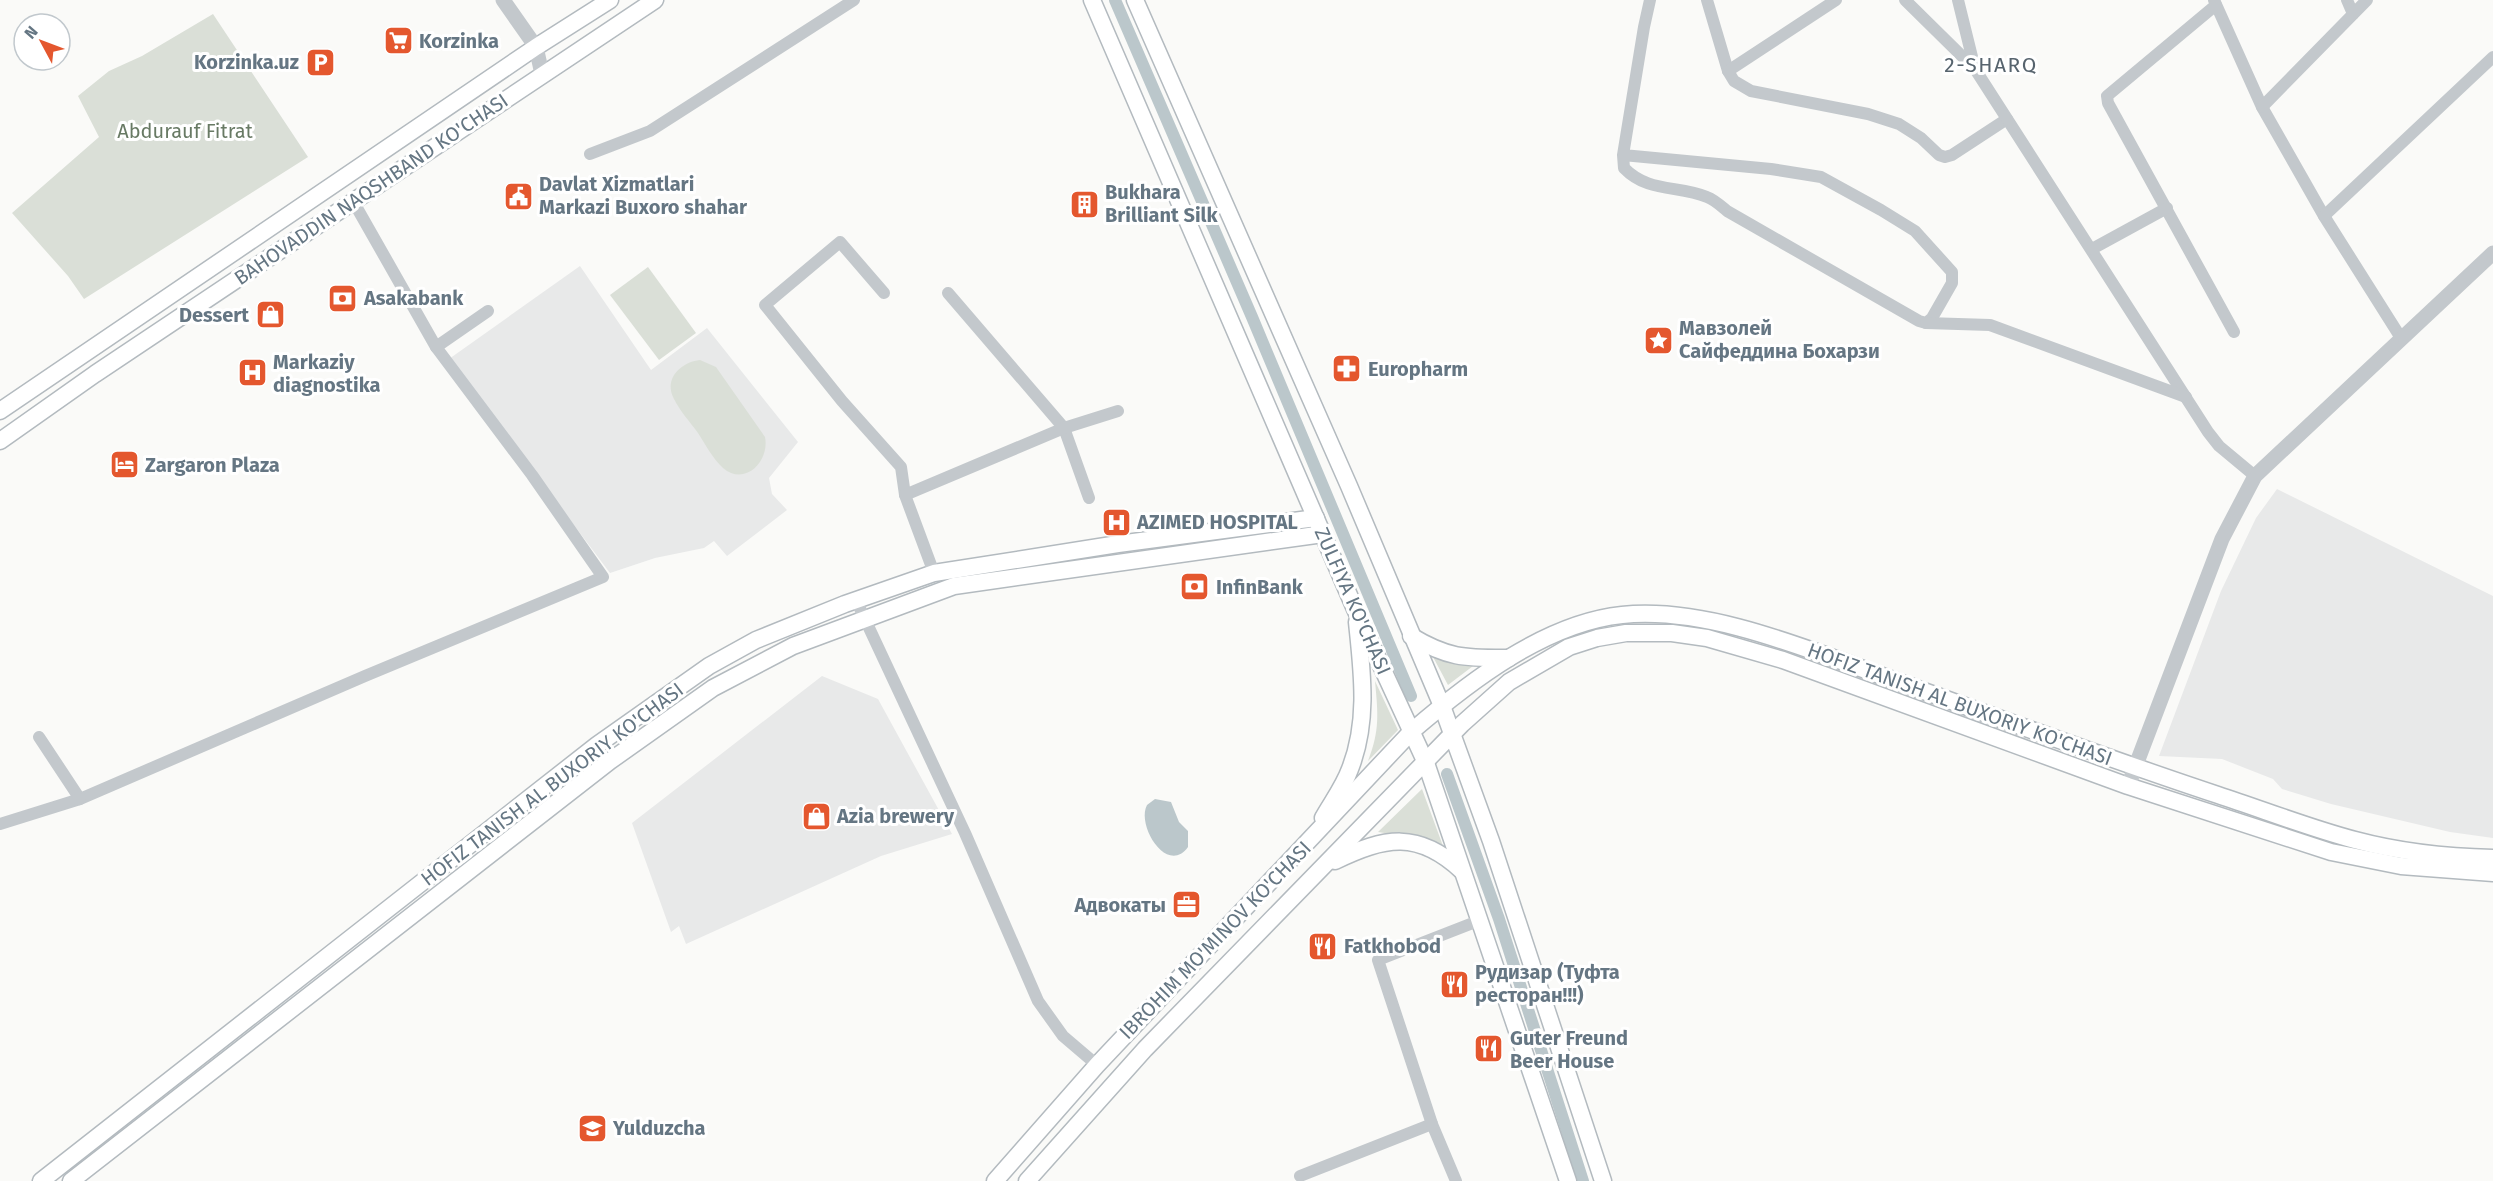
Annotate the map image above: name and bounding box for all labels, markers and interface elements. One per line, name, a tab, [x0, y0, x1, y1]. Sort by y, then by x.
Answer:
north arrow	[12, 12, 72, 72]
text: N	[20, 22, 42, 43]
supermarket icon: Korzinka	[382, 25, 414, 57]
place label: Korzinka	[419, 29, 499, 53]
parking icon: Korzinka.uz	[304, 46, 336, 78]
place label: Korzinka.uz	[194, 50, 299, 74]
district label: 2-SHARQ	[1944, 52, 2038, 78]
street label: BAHOVADDIN NAQSHBAND KO'CHASI	[229, 88, 513, 290]
park label: Abdurauf Fitrat	[117, 119, 254, 143]
place label: Davlat Xizmatlari Markazi Buxoro shahar	[539, 172, 748, 219]
public building icon: Davlat Xizmatlari Markazi Buxoro shahar	[502, 180, 534, 212]
place label: Bukhara Brilliant Silk	[1105, 180, 1218, 227]
building icon: Bukhara Brilliant Silk	[1068, 188, 1100, 220]
bank icon: Asakabank	[327, 282, 359, 314]
place label: Asakabank	[363, 286, 464, 310]
shop icon: Dessert	[254, 299, 286, 331]
place label: Dessert	[179, 303, 249, 327]
place label: Мавзолей Сайфеддина Бохарзи	[1679, 316, 1880, 363]
place icon: Мавзолей Сайфеддина Бохарзи	[1642, 324, 1674, 356]
place label: Markaziy diagnostika	[273, 350, 380, 397]
pharmacy icon: Europharm	[1331, 353, 1363, 385]
hospital icon: Markaziy diagnostika	[236, 357, 268, 389]
place label: Europharm	[1368, 357, 1468, 381]
hotel icon: Zargaron Plaza	[108, 449, 140, 481]
place label: Zargaron Plaza	[145, 453, 280, 477]
hospital icon: AZIMED HOSPITAL	[1100, 506, 1132, 538]
place label: AZIMED HOSPITAL	[1136, 510, 1298, 534]
street label: ZULFIYA KO'CHASI	[1310, 524, 1396, 678]
bank icon: InfinBank	[1179, 571, 1211, 603]
place label: InfinBank	[1216, 575, 1304, 599]
street label: HOFIZ TANISH AL BUXORIY KO'CHASI	[1804, 638, 2116, 770]
street label: HOFIZ TANISH AL BUXORIY KO'CHASI	[416, 677, 688, 891]
shop icon: Azia brewery	[800, 800, 832, 832]
place label: Azia brewery	[836, 804, 955, 828]
street label: IBROHIM MO'MINOV KO'CHASI	[1114, 836, 1316, 1044]
office icon: Адвокаты	[1171, 889, 1203, 921]
place label: Адвокаты	[1074, 893, 1166, 917]
restaurant icon: Fatkhobod	[1307, 930, 1339, 962]
place label: Fatkhobod	[1344, 934, 1441, 958]
place label: Рудизар (Туфта ресторан!!!)	[1475, 960, 1620, 1007]
restaurant icon: Рудизар (Туфта ресторан!!!)	[1438, 968, 1470, 1000]
place label: Guter Freund Beer House	[1510, 1026, 1628, 1073]
restaurant icon: Guter Freund Beer House	[1473, 1033, 1505, 1065]
school or university icon: Yulduzcha	[576, 1112, 608, 1144]
place label: Yulduzcha	[612, 1116, 706, 1140]

